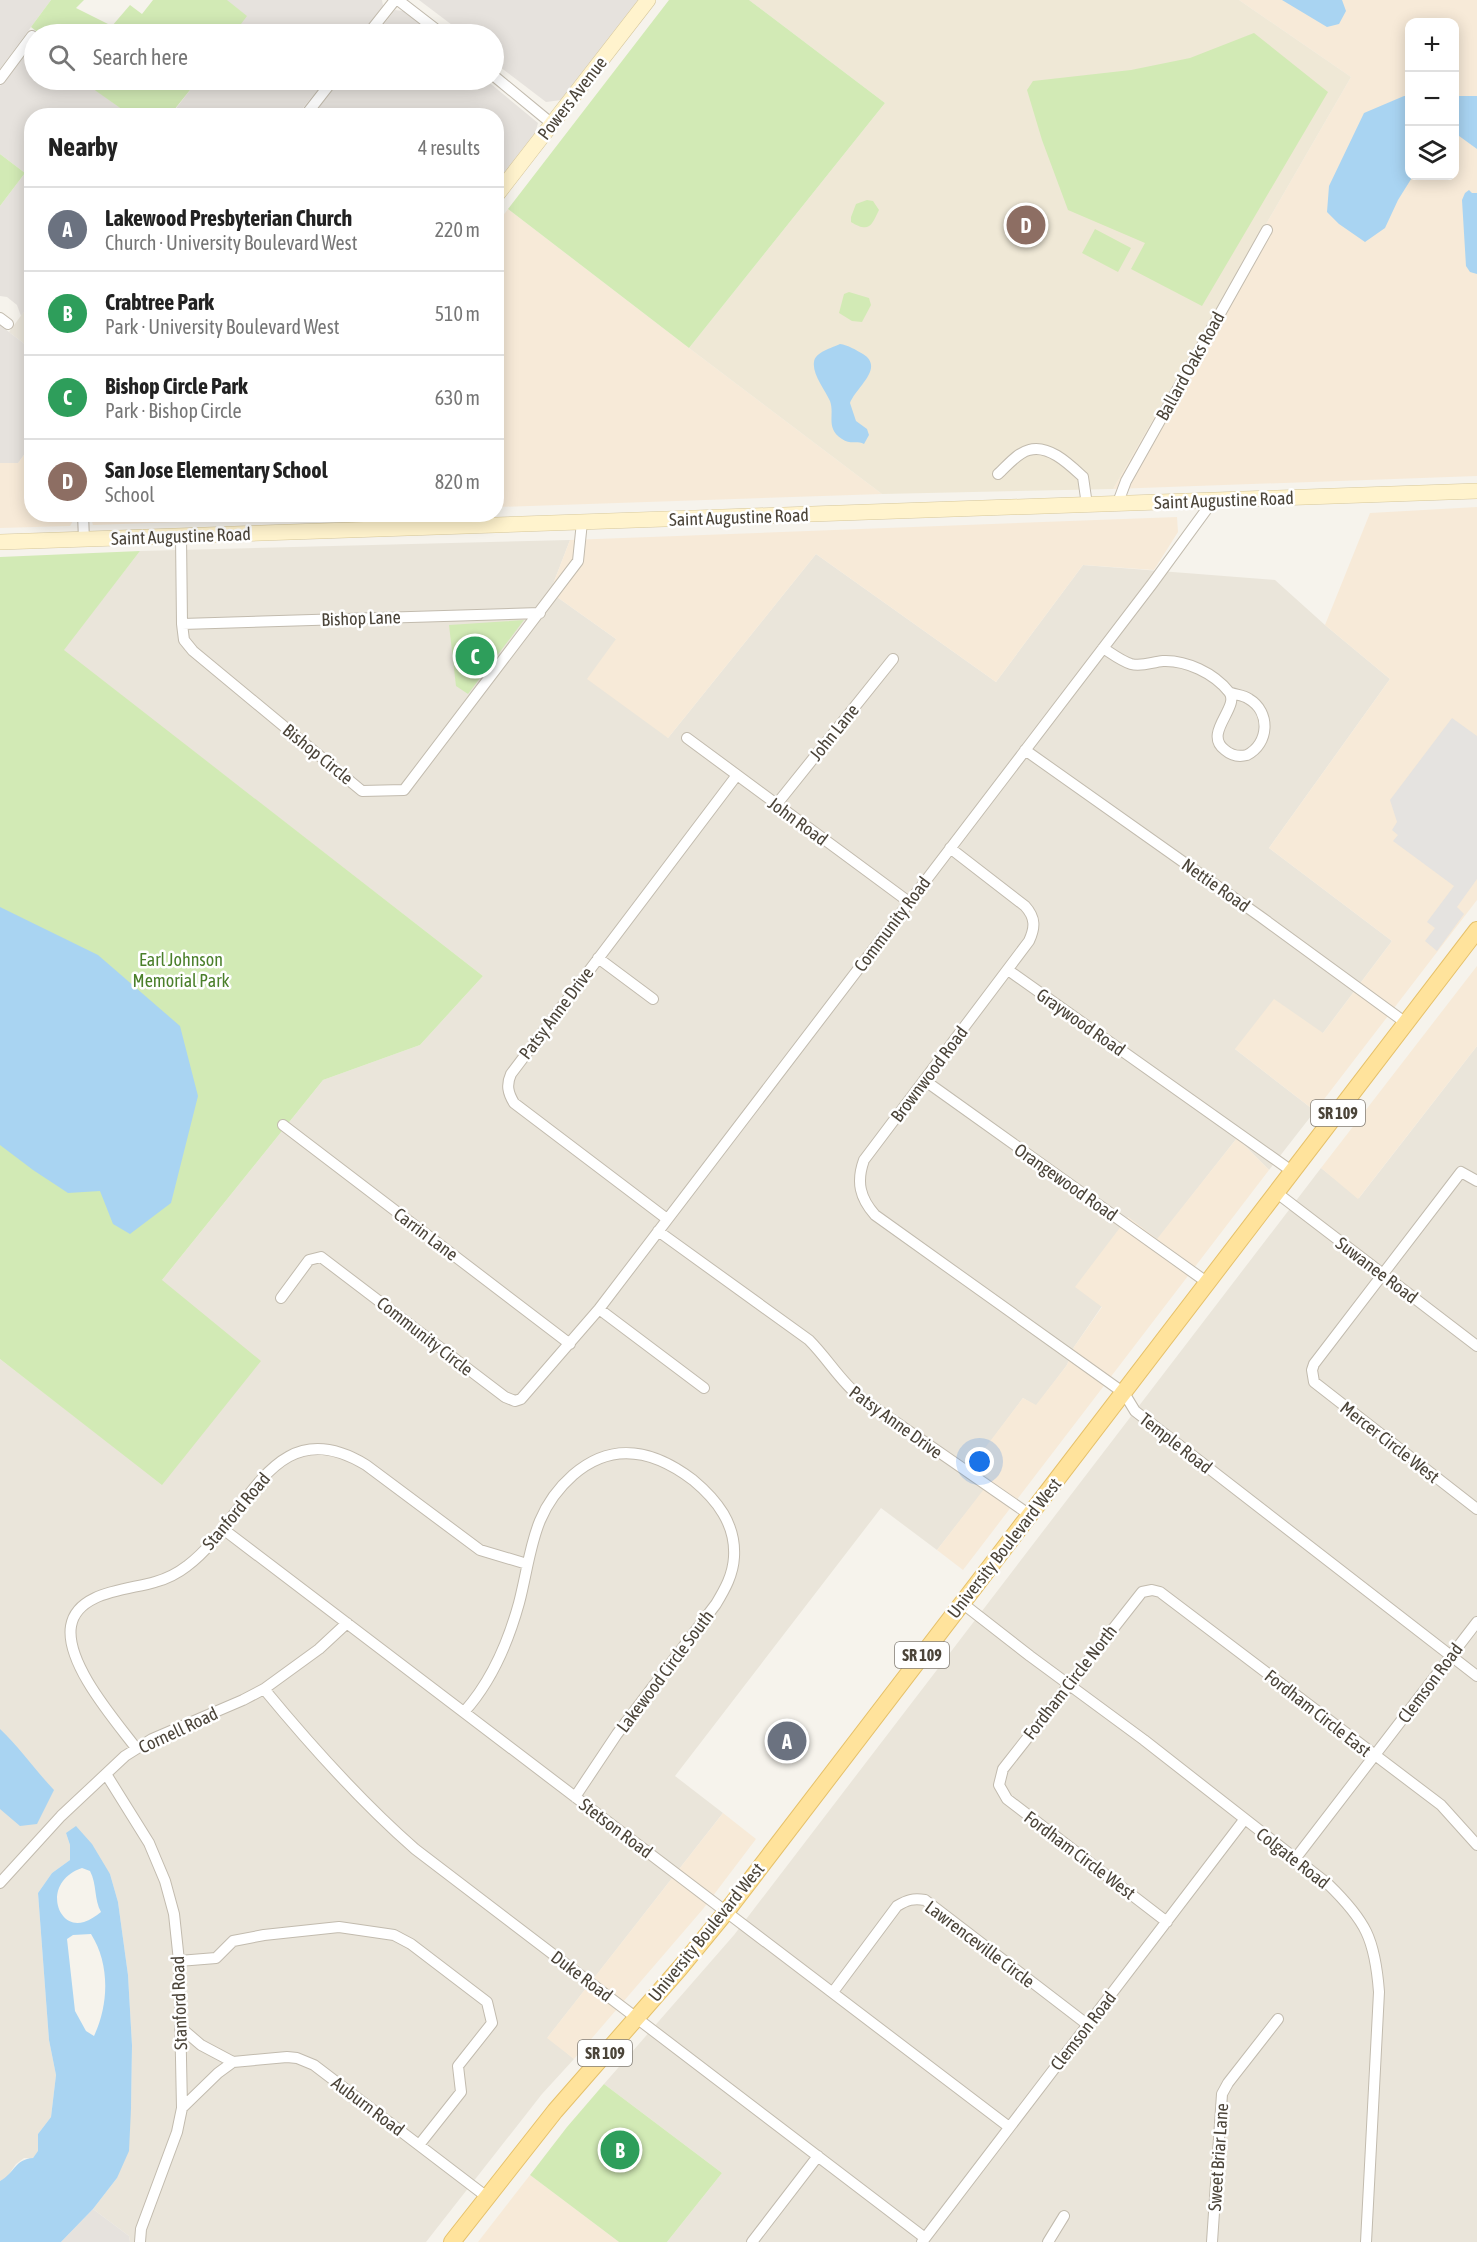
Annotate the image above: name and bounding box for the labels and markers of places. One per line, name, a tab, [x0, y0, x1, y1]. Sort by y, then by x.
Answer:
pin: D	[1006, 202, 1046, 248]
pin: C	[456, 634, 494, 678]
pin: A	[768, 1718, 806, 1764]
pin: B	[600, 2128, 640, 2172]

